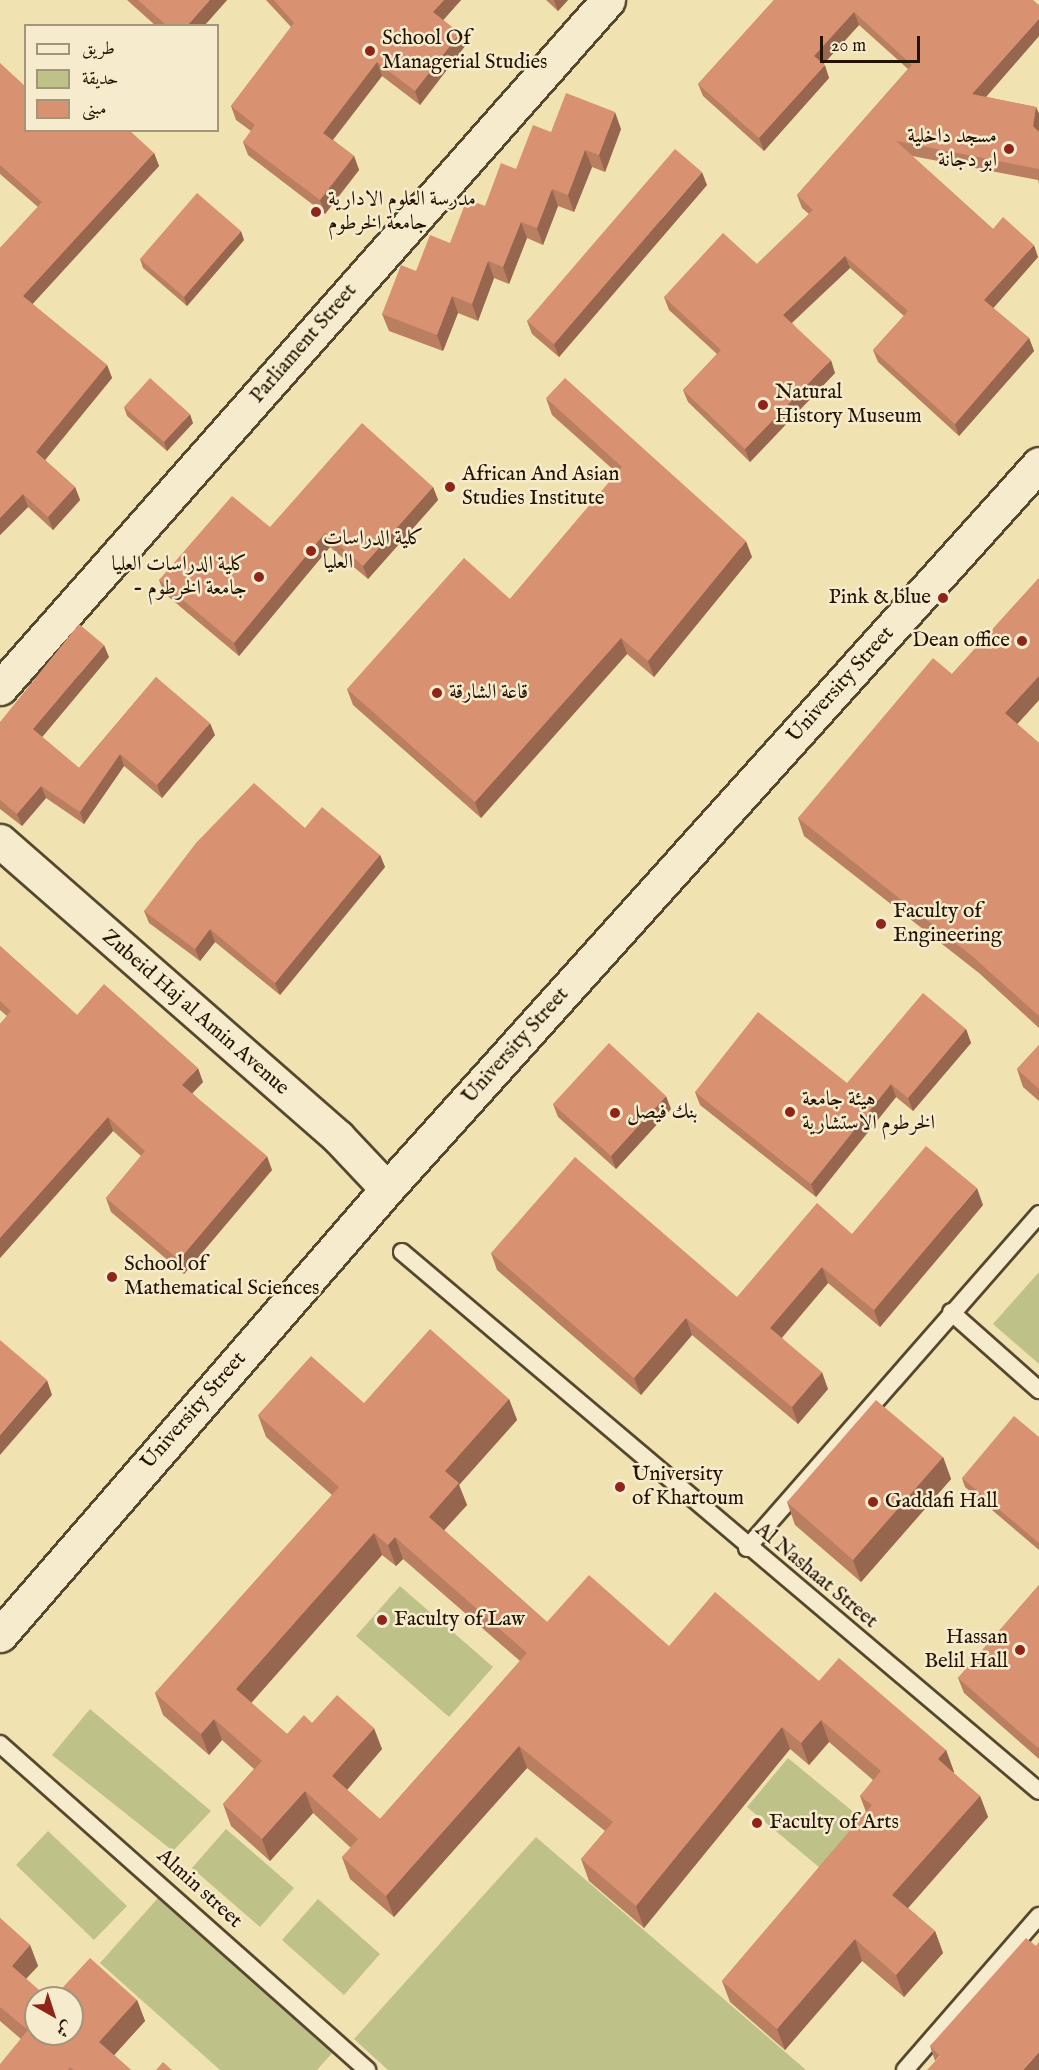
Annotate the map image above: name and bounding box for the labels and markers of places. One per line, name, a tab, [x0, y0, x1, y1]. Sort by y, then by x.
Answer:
place label: School Of Managerial Studies	[382, 26, 547, 76]
marker: School Of Managerial Studies	[363, 44, 377, 58]
place label: مسجد داخلية ابو دجانة	[907, 124, 997, 174]
marker: مسجد داخلية ابو دجانة	[1002, 142, 1016, 156]
place label: مدرسة العلوم الادارية جامعة الخرطوم	[328, 187, 476, 237]
marker: مدرسة العلوم الادارية جامعة الخرطوم	[309, 205, 323, 219]
place label: Natural History Museum	[775, 380, 922, 430]
marker: Natural History Museum	[756, 398, 770, 412]
place label: African And Asian Studies Institute	[462, 462, 620, 512]
marker: African And Asian Studies Institute	[443, 480, 457, 494]
place label: كلية الدراسات العليا	[323, 526, 424, 576]
marker: كلية الدراسات العليا	[304, 544, 318, 558]
place label: كلية الدراسات العليا - جامعة الخرطوم	[112, 552, 247, 602]
marker: كلية الدراسات العليا - جامعة الخرطوم	[252, 570, 266, 584]
place label: Pink & blue	[829, 585, 931, 611]
marker: Pink & blue	[936, 591, 950, 605]
place label: Dean office	[912, 628, 1010, 654]
marker: Dean office	[1015, 634, 1029, 648]
place label: قاعة الشارقة	[449, 680, 528, 706]
marker: قاعة الشارقة	[430, 686, 444, 700]
place label: Faculty of Engineering	[893, 899, 1002, 949]
marker: Faculty of Engineering	[874, 917, 888, 931]
place label: هيئة جامعة الخرطوم الاستشارية	[802, 1087, 935, 1137]
place label: بنك فيصل	[627, 1100, 698, 1126]
marker: هيئة جامعة الخرطوم الاستشارية	[783, 1105, 797, 1119]
marker: بنك فيصل	[608, 1106, 622, 1120]
place label: School of Mathematical Sciences	[124, 1252, 319, 1302]
marker: School of Mathematical Sciences	[105, 1270, 119, 1284]
place label: University of Khartoum	[632, 1462, 744, 1512]
marker: University of Khartoum	[613, 1480, 627, 1494]
place label: Gaddafi Hall	[885, 1489, 998, 1515]
marker: Gaddafi Hall	[866, 1495, 880, 1509]
place label: Faculty of Law	[394, 1607, 525, 1633]
marker: Faculty of Law	[375, 1613, 389, 1627]
place label: Hassan Belil Hall	[924, 1625, 1008, 1675]
marker: Hassan Belil Hall	[1013, 1643, 1027, 1657]
place label: Faculty of Arts	[769, 1810, 899, 1836]
marker: Faculty of Arts	[750, 1816, 764, 1830]

